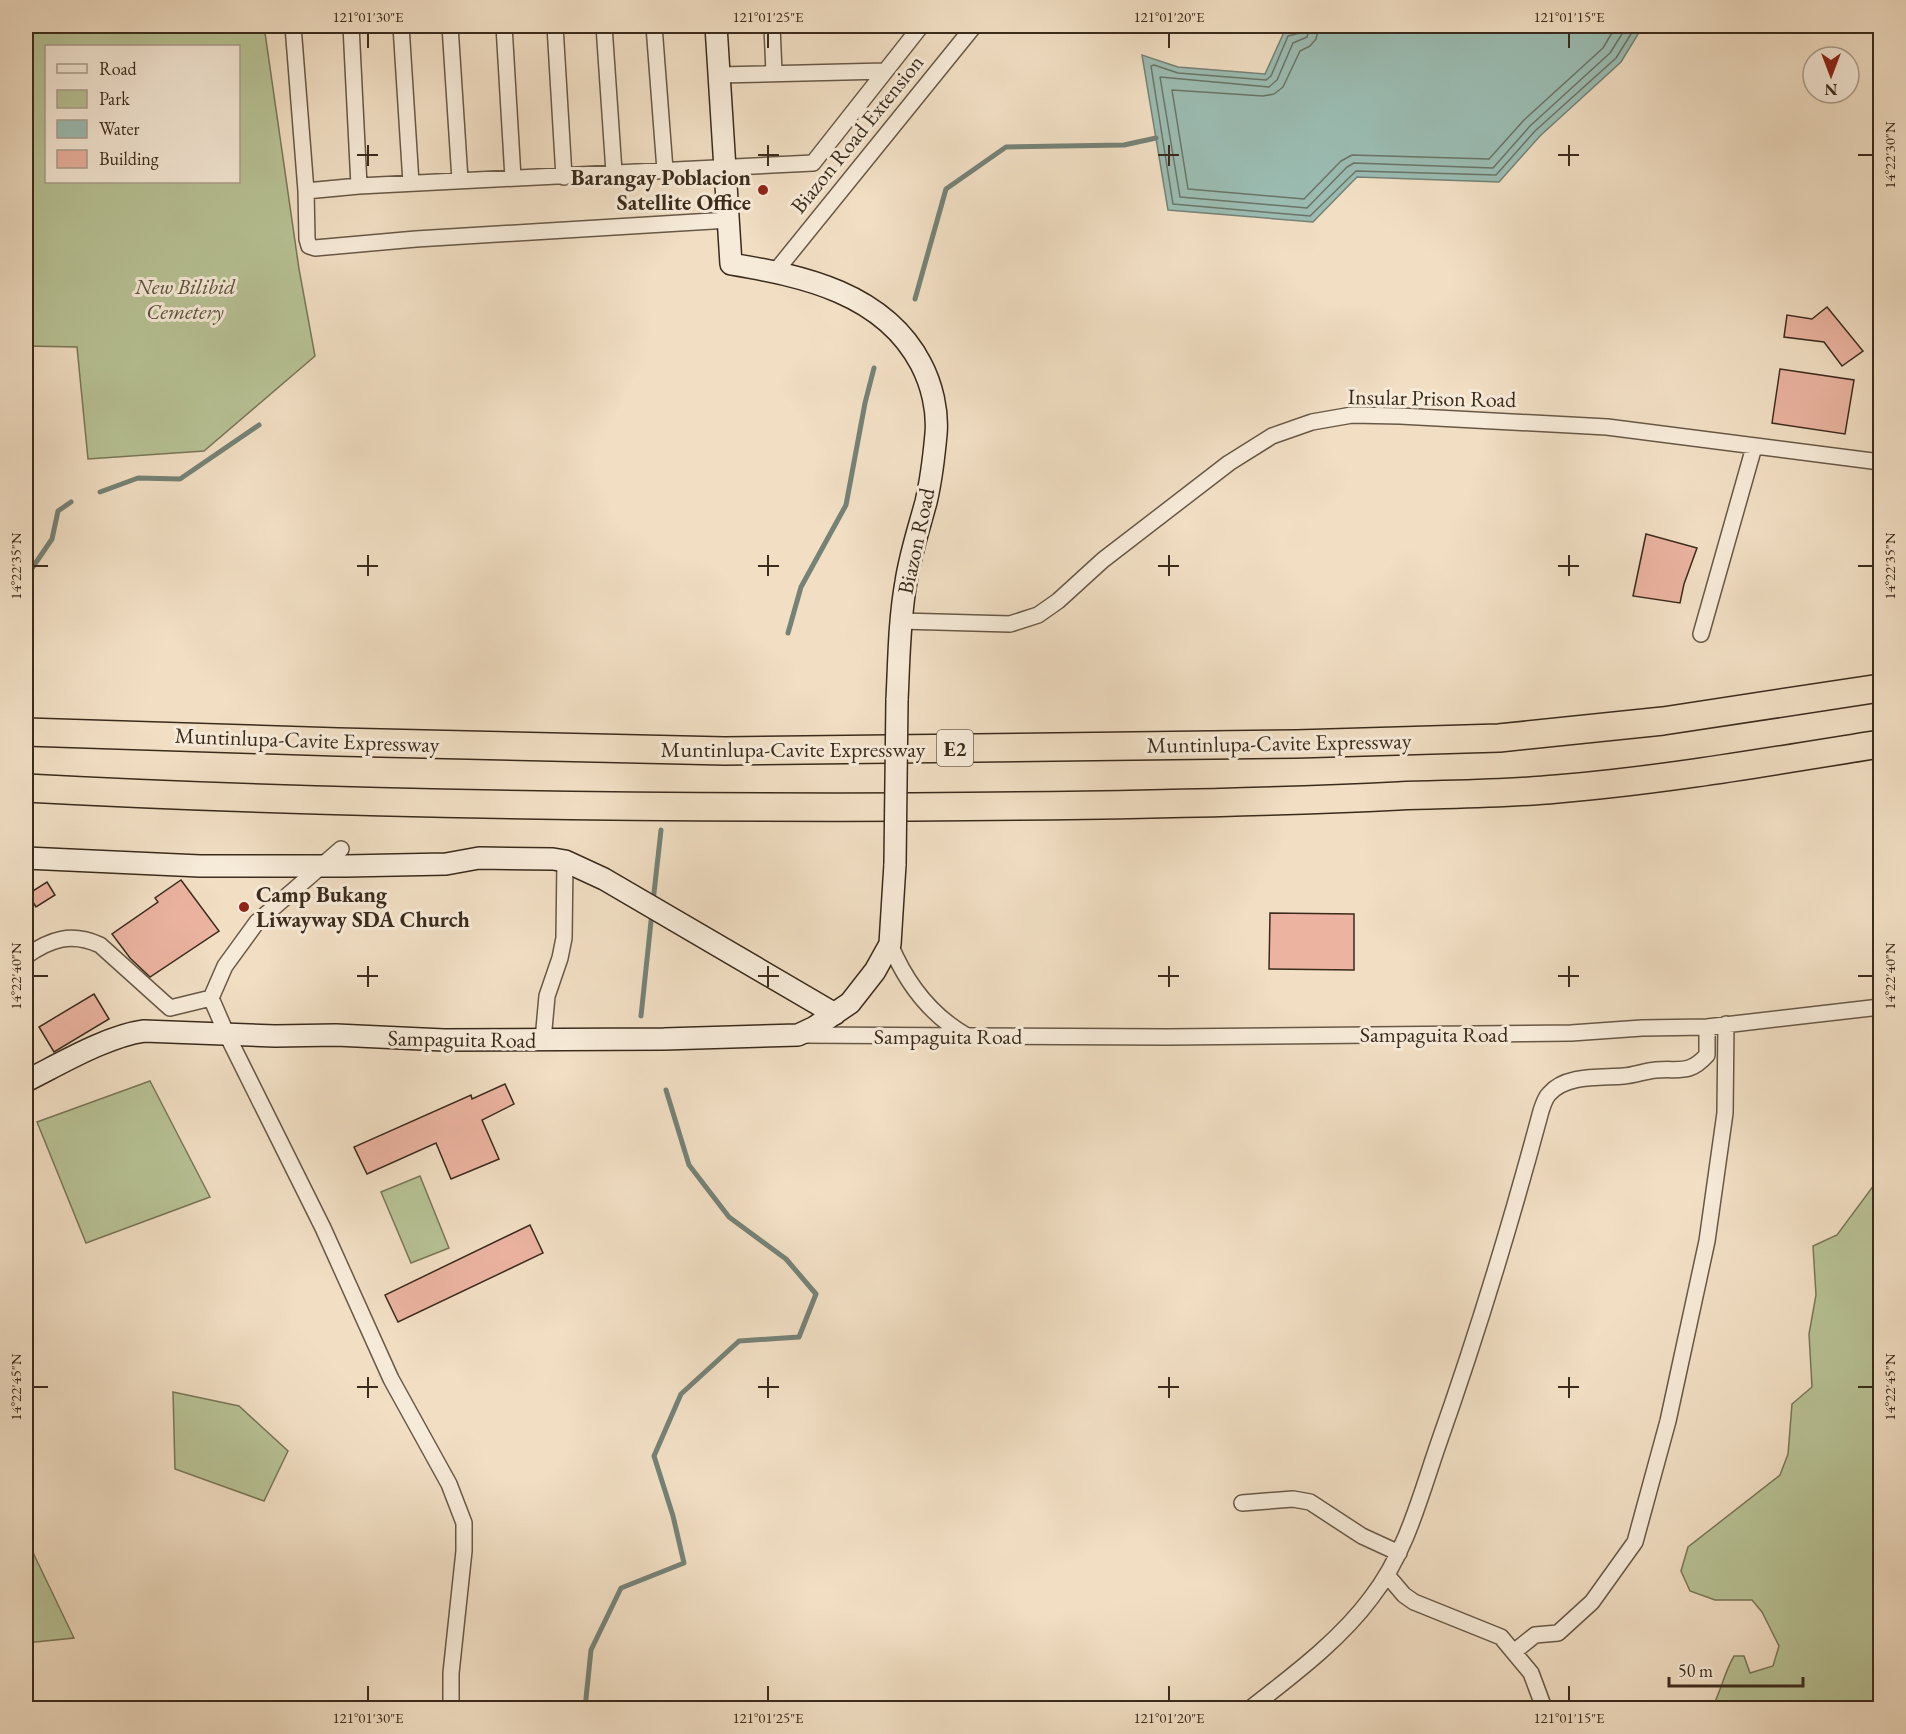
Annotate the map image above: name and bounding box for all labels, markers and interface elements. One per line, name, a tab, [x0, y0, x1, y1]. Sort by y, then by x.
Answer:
text: 121°01'30"E	[332, 7, 404, 26]
text: 121°01'25"E	[732, 7, 804, 26]
text: 121°01'20"E	[1133, 7, 1205, 26]
text: 121°01'15"E	[1533, 7, 1605, 26]
legend	[45, 45, 240, 183]
north arrow	[1801, 45, 1861, 105]
street label: Biazon Road Extension	[784, 48, 930, 219]
text: Road	[99, 57, 138, 80]
text: N	[1824, 79, 1837, 100]
text: Park	[99, 87, 130, 110]
text: Water	[99, 117, 140, 140]
text: 14°22'30"N	[1880, 121, 1899, 189]
text: Building	[99, 147, 159, 170]
place label: Barangay Poblacion Satellite Office	[571, 163, 752, 217]
marker: Barangay Poblacion Satellite Office	[756, 183, 770, 197]
park label: New Bilibid Cemetery	[134, 272, 236, 326]
street label: Insular Prison Road	[1347, 382, 1517, 414]
street label: Biazon Road	[891, 484, 942, 597]
text: 14°22'35"N	[6, 532, 25, 600]
text: 14°22'35"N	[1880, 532, 1899, 600]
street label: Muntinlupa-Cavite Expressway	[174, 721, 440, 759]
street label: Muntinlupa-Cavite Expressway	[1146, 726, 1412, 760]
road number: E2	[937, 730, 973, 766]
street label: Muntinlupa-Cavite Expressway	[661, 735, 926, 764]
place label: Camp Bukang Liwayway SDA Church	[256, 880, 470, 934]
marker: Camp Bukang Liwayway SDA Church	[237, 900, 251, 914]
text: 14°22'40"N	[6, 942, 25, 1010]
text: 14°22'40"N	[1880, 942, 1899, 1010]
street label: Sampaguita Road	[1360, 1020, 1509, 1049]
street label: Sampaguita Road	[874, 1022, 1023, 1051]
street label: Sampaguita Road	[387, 1023, 537, 1055]
text: 14°22'45"N	[6, 1353, 25, 1421]
text: 14°22'45"N	[1880, 1353, 1899, 1421]
scale bar	[1669, 1650, 1802, 1688]
text: 50 m	[1678, 1659, 1713, 1682]
text: 121°01'30"E	[332, 1708, 404, 1727]
text: 121°01'25"E	[732, 1708, 804, 1727]
text: 121°01'20"E	[1133, 1708, 1205, 1727]
text: 121°01'15"E	[1533, 1708, 1605, 1727]

